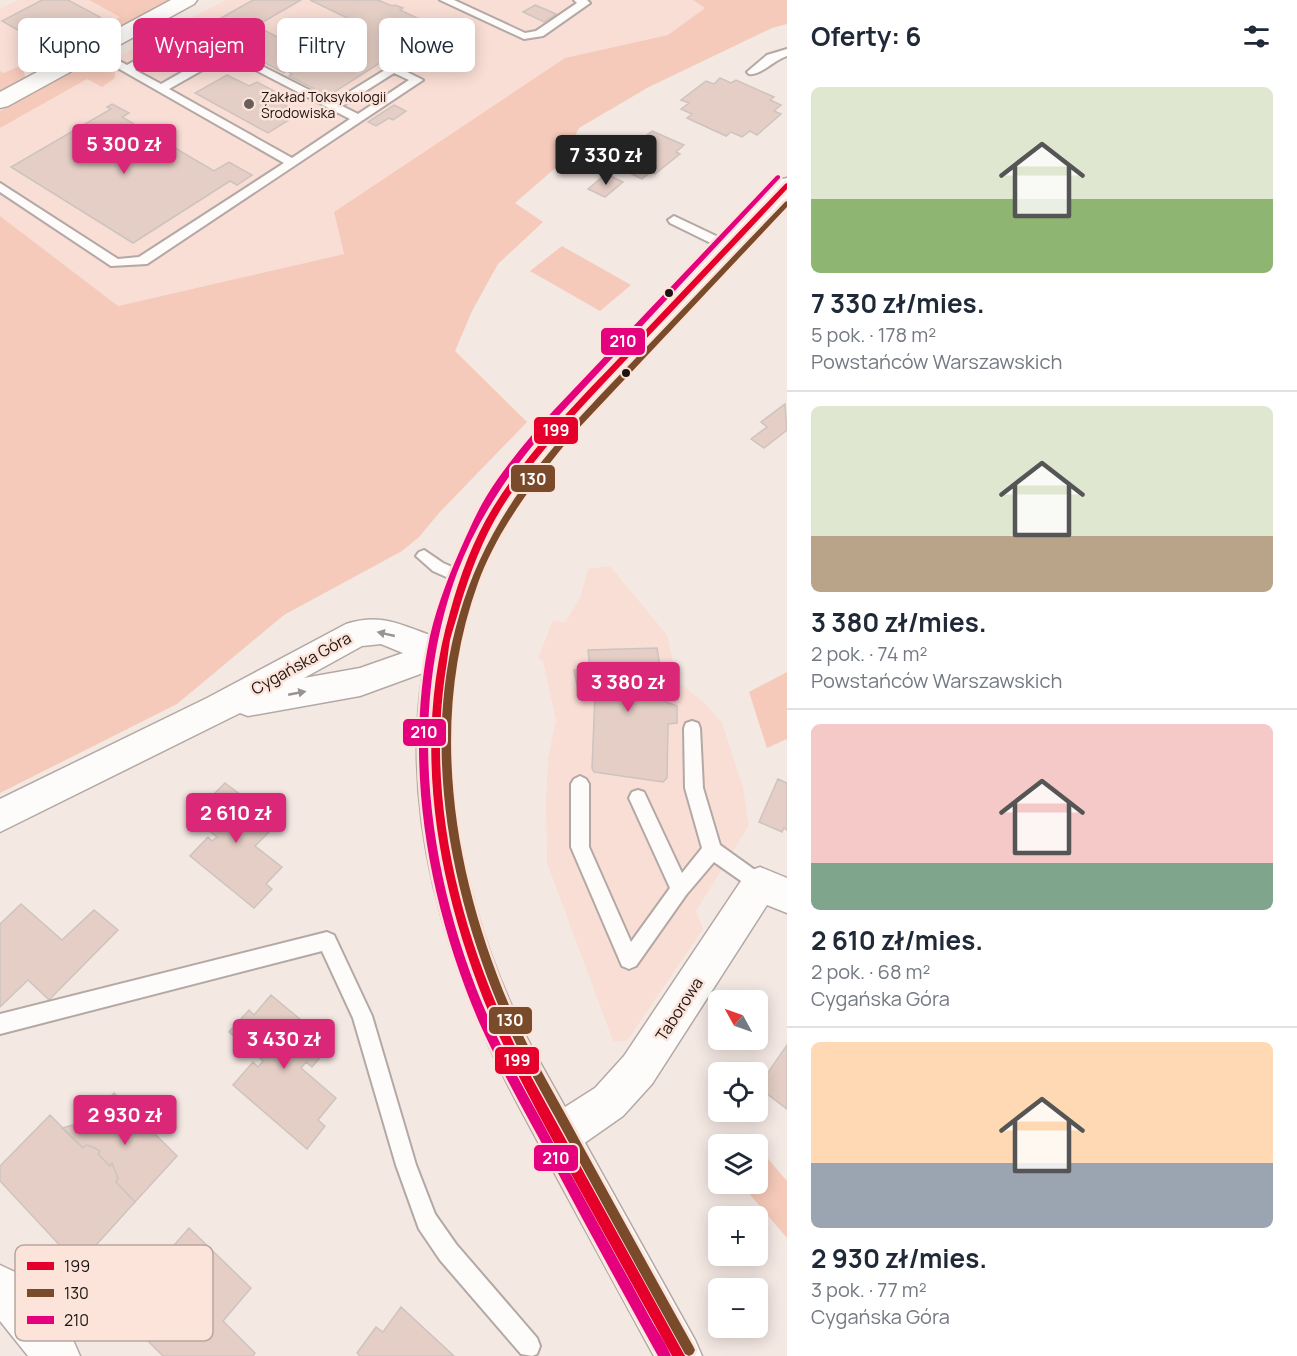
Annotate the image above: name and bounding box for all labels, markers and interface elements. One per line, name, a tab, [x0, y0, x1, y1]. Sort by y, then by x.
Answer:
chip: Kupno	[18, 18, 121, 72]
chip: Wynajem	[133, 18, 265, 72]
chip: Filtry	[277, 18, 367, 72]
chip: Nowe	[379, 18, 475, 72]
text: Oferty: 6	[811, 18, 922, 54]
icon: filters	[1240, 20, 1273, 53]
place label: Zakład Toksykologii Środowiska	[261, 87, 386, 122]
marker: Zakład Toksykologii Środowiska	[242, 97, 256, 111]
pin: 5 300 zł	[62, 124, 186, 175]
icon: home	[988, 126, 1096, 234]
text: 5 300 zł	[86, 130, 162, 157]
pin: 7 330 zł	[544, 135, 668, 186]
text: 7 330 zł	[570, 141, 642, 168]
text: 7 330 zł/mies.	[811, 285, 985, 321]
unlabelled marker	[663, 287, 675, 299]
text: 5 pok. · 178 m²	[811, 321, 936, 348]
line badge: 210	[600, 327, 646, 356]
text: 210	[609, 330, 637, 352]
text: Powstańców Warszawskich	[811, 348, 1062, 375]
unlabelled marker	[620, 367, 632, 379]
line badge: 199	[533, 416, 579, 445]
text: 199	[543, 419, 569, 441]
icon: home	[988, 445, 1096, 553]
line badge: 130	[510, 464, 556, 493]
text: 130	[520, 468, 546, 490]
text: 3 380 zł/mies.	[811, 604, 987, 640]
street label: Cygańska Góra	[247, 626, 355, 700]
one-way arrow	[377, 628, 395, 638]
text: 2 pok. · 74 m²	[811, 640, 928, 667]
pin: 3 380 zł	[566, 662, 690, 713]
text: Powstańców Warszawskich	[811, 667, 1062, 694]
text: 3 380 zł	[591, 668, 665, 695]
one-way arrow	[288, 688, 307, 697]
line badge: 210	[402, 718, 447, 747]
text: 210	[410, 721, 438, 743]
icon: home	[988, 763, 1096, 871]
pin: 2 610 zł	[174, 793, 298, 844]
text: 2 610 zł	[200, 799, 272, 826]
text: 2 610 zł/mies.	[811, 922, 983, 958]
text: 2 pok. · 68 m²	[811, 958, 931, 985]
street label: Taborowa	[650, 973, 708, 1045]
text: Cygańska Góra	[811, 985, 950, 1012]
north arrow	[708, 990, 768, 1050]
map controls	[708, 990, 768, 1338]
line badge: 130	[488, 1006, 533, 1035]
text: 130	[497, 1009, 523, 1031]
pin: 3 430 zł	[222, 1019, 346, 1070]
text: 3 430 zł	[247, 1025, 321, 1052]
line badge: 199	[494, 1046, 540, 1075]
text: 199	[504, 1049, 530, 1071]
button: locate	[708, 1062, 768, 1122]
icon: home	[988, 1081, 1096, 1189]
pin: 2 930 zł	[63, 1095, 187, 1146]
text: 2 930 zł	[88, 1101, 162, 1128]
button: layers	[708, 1134, 768, 1194]
line badge: 210	[533, 1144, 579, 1172]
text: 210	[542, 1147, 570, 1169]
button: +	[708, 1206, 768, 1266]
text: 2 930 zł/mies.	[811, 1240, 987, 1276]
legend	[15, 1245, 213, 1341]
text: 199	[64, 1255, 90, 1277]
text: 3 pok. · 77 m²	[811, 1276, 927, 1303]
button: −	[708, 1278, 768, 1338]
text: 130	[64, 1282, 89, 1304]
text: Cygańska Góra	[811, 1303, 950, 1330]
text: 210	[64, 1309, 89, 1331]

